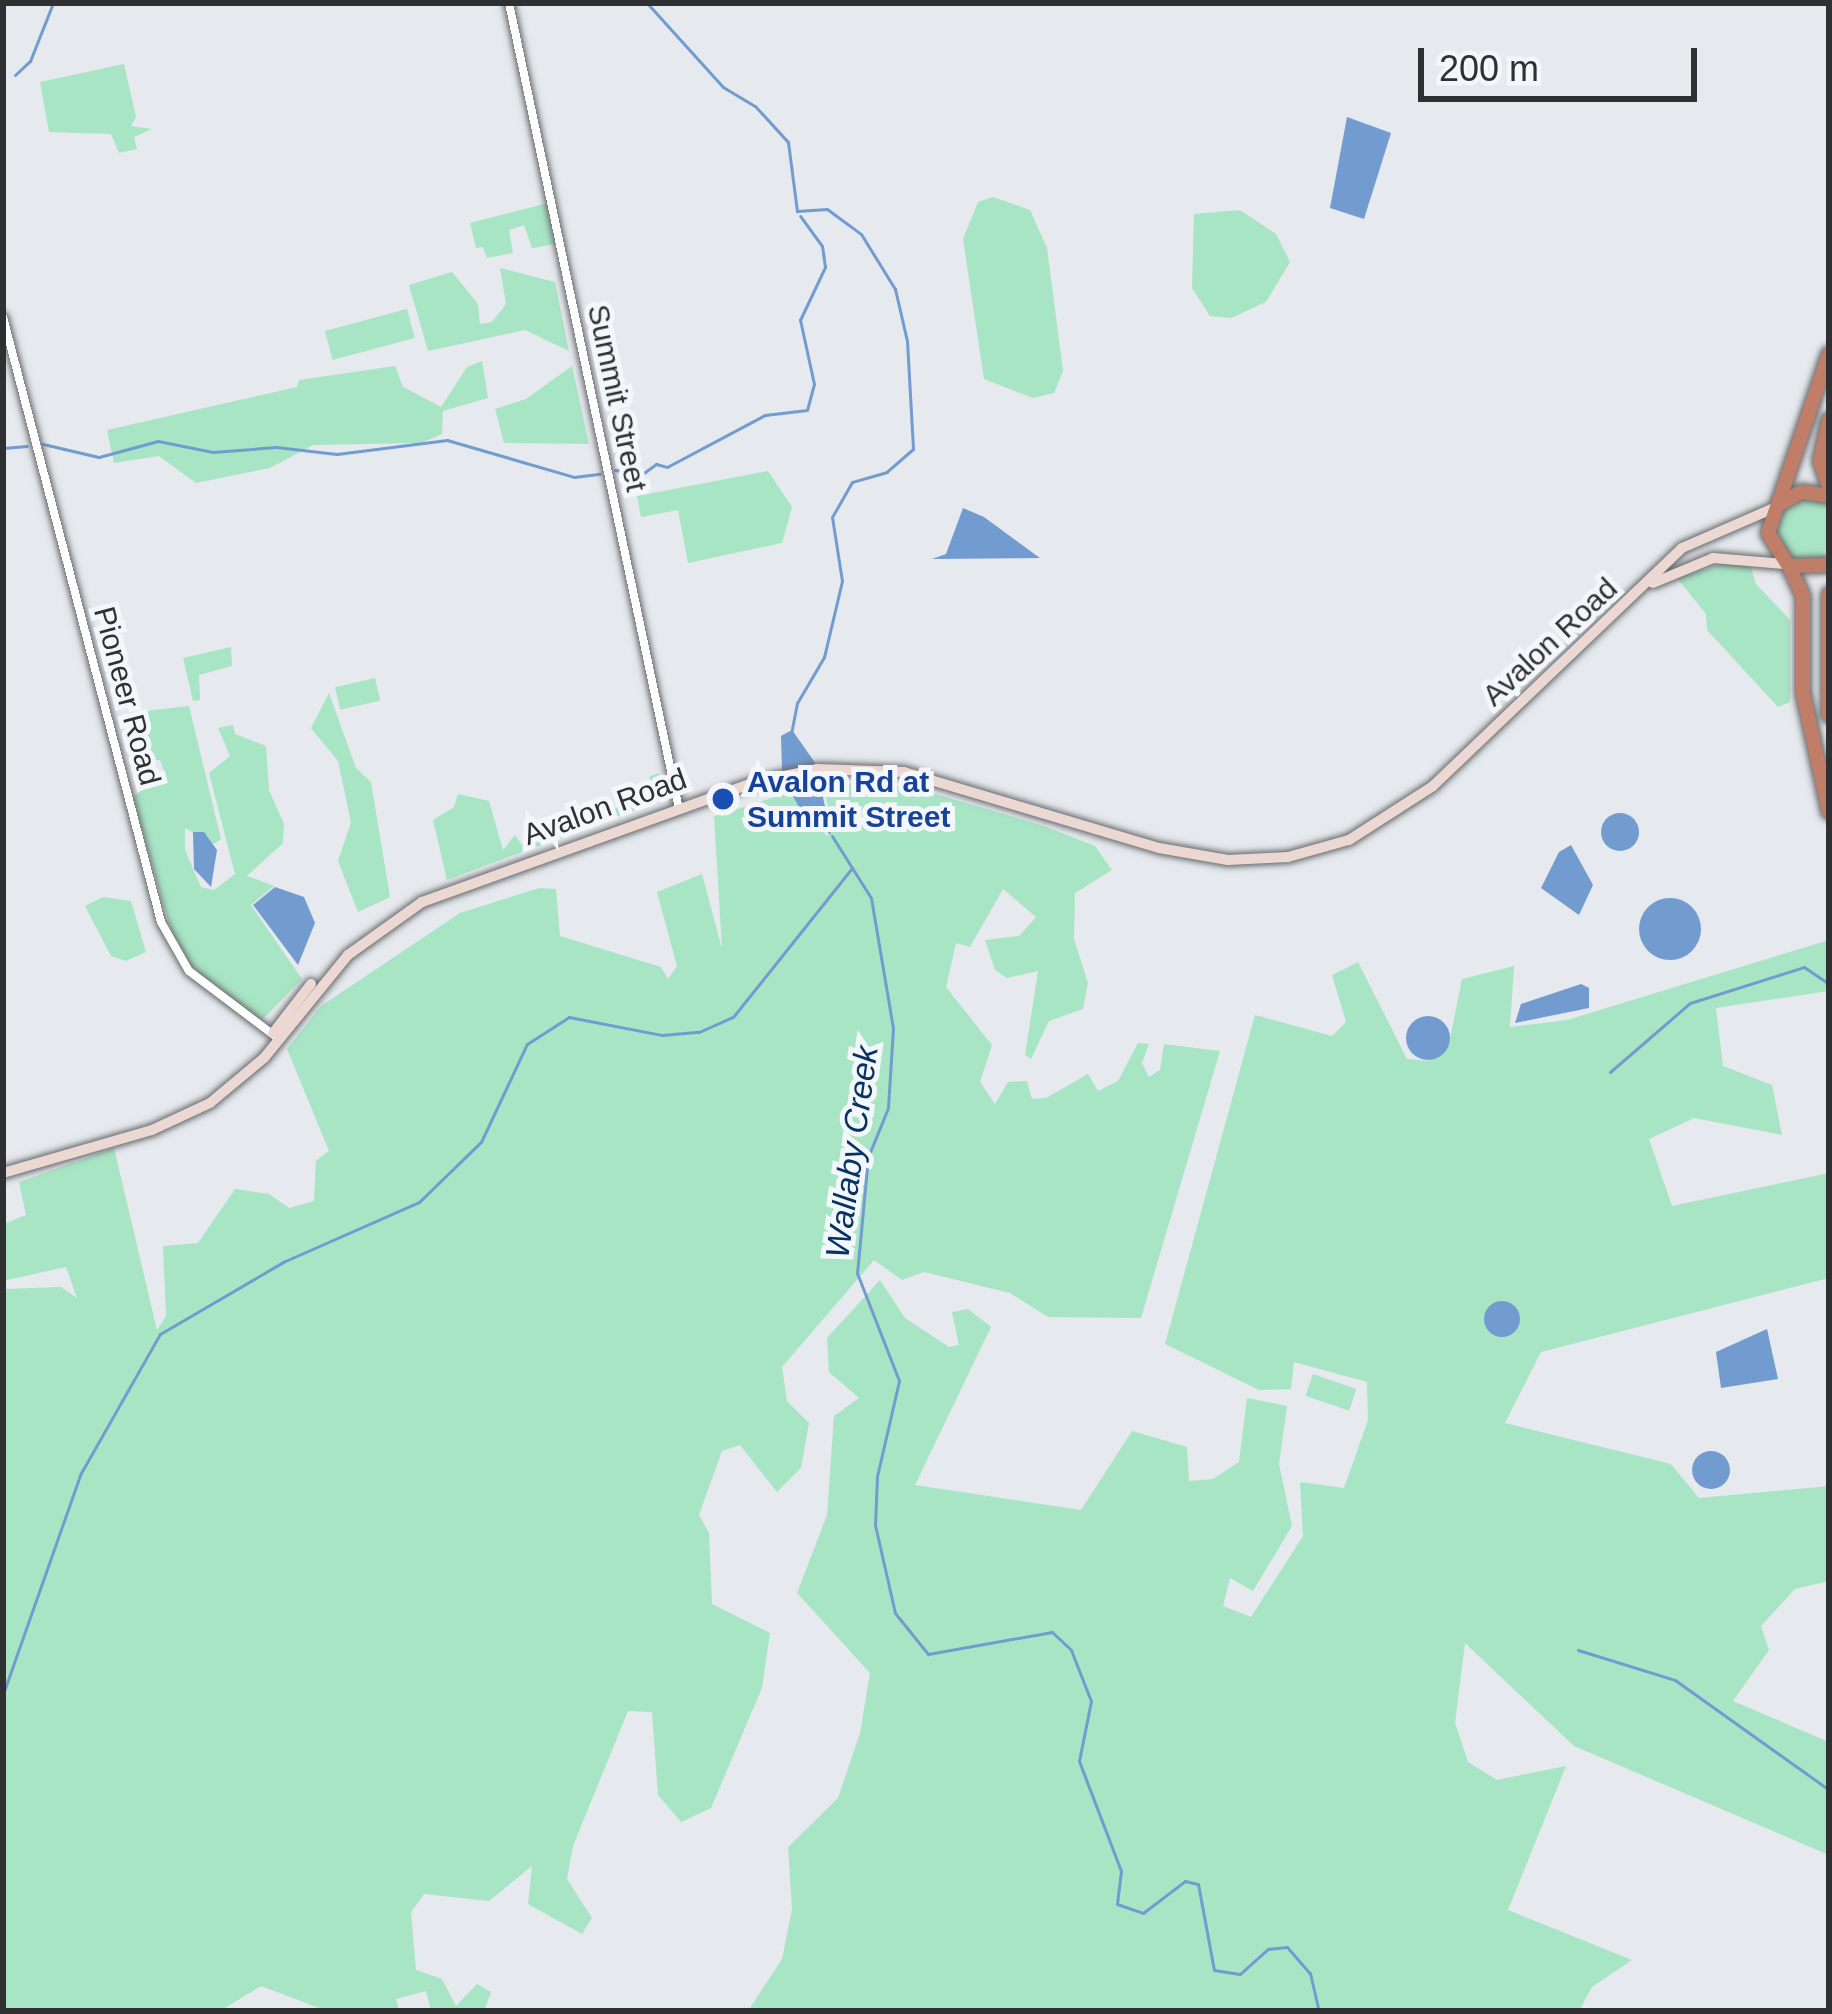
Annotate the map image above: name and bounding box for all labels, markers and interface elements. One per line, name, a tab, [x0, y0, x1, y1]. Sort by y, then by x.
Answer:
scale bar	[1424, 24, 1703, 98]
text: 200 m	[1439, 48, 1539, 89]
street label: Summit Street	[580, 301, 654, 495]
street label: Avalon Road	[1475, 570, 1625, 714]
street label: Pioneer Road	[86, 603, 168, 789]
street label: Avalon Road	[518, 761, 692, 853]
place label: Avalon Rd at Summit Street	[747, 764, 950, 834]
marker: Avalon Rd at Summit Street	[710, 786, 736, 812]
water label: Wallaby Creek	[818, 1043, 886, 1261]

